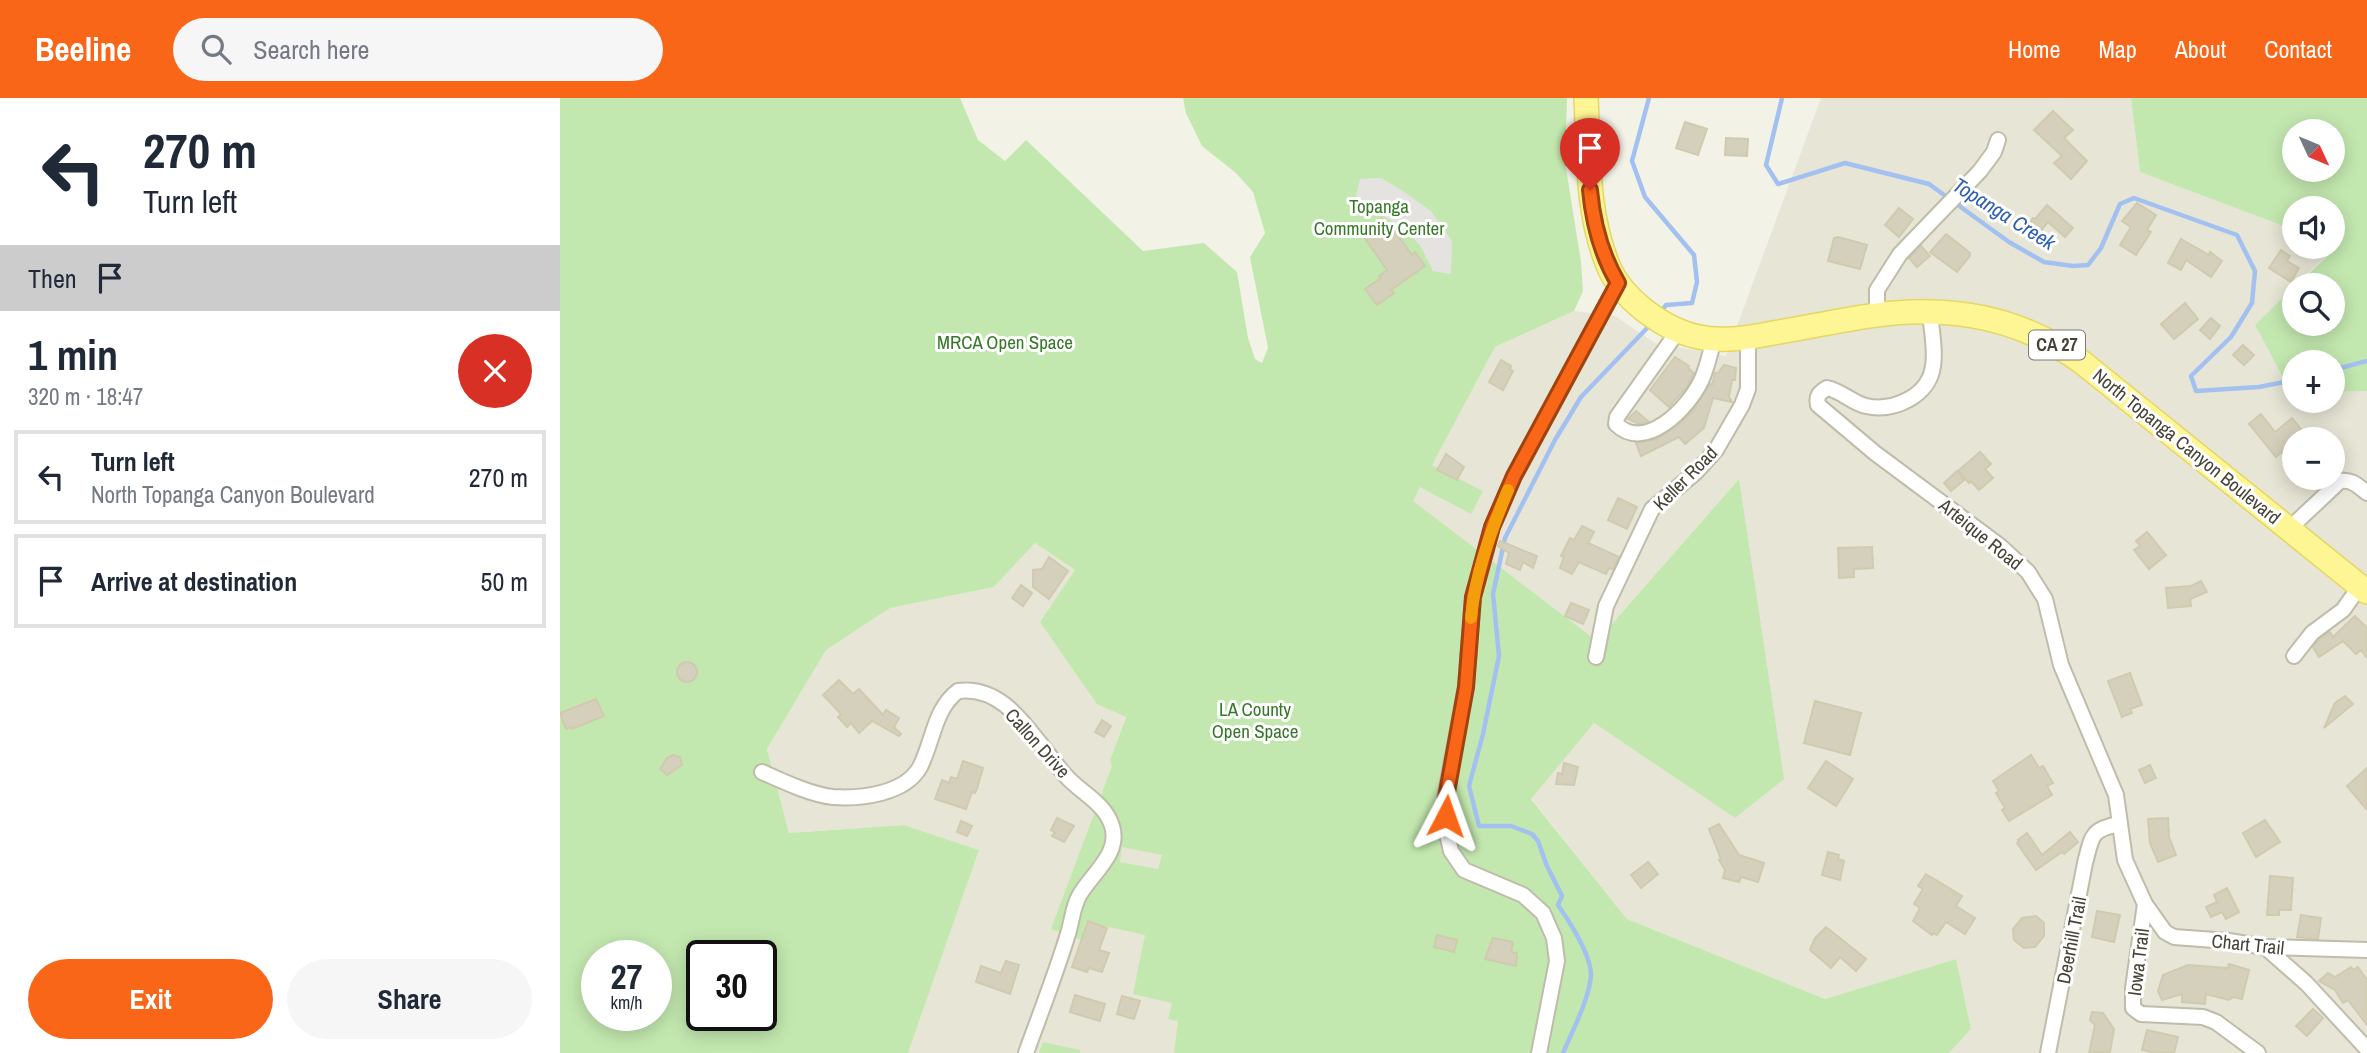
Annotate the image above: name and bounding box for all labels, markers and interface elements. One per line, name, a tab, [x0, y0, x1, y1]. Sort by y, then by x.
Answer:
search box	[173, 18, 663, 81]
text: Beeline	[35, 27, 131, 71]
icon: search	[197, 30, 235, 68]
text: Search here	[253, 32, 369, 67]
text: Home	[2008, 33, 2060, 65]
text: Map	[2098, 33, 2137, 65]
text: About	[2175, 33, 2226, 65]
text: Contact	[2264, 33, 2332, 65]
text: 270 m	[143, 117, 257, 183]
pin	[1560, 118, 1620, 190]
north arrow	[2282, 119, 2345, 182]
map controls	[2282, 119, 2345, 490]
icon: left	[28, 126, 119, 217]
icon: arrive	[1571, 129, 1609, 167]
water label: Topanga Creek	[1947, 170, 2062, 257]
text: Turn left	[143, 180, 237, 223]
park label: Topanga Community Center	[1314, 193, 1445, 241]
button: sound	[2282, 196, 2345, 259]
icon: arrive	[91, 259, 129, 297]
text: Then	[28, 261, 77, 296]
button: search	[2282, 273, 2345, 336]
text: 1 min	[28, 327, 118, 383]
park label: MRCA Open Space	[937, 329, 1073, 355]
road number: CA 27	[2029, 330, 2085, 360]
button: close	[458, 334, 532, 408]
button: +	[2282, 350, 2345, 413]
street label: North Topanga Canyon Boulevard	[2088, 362, 2286, 530]
text: 320 m · 18:47	[28, 381, 143, 412]
button: −	[2282, 427, 2345, 490]
street label: Keller Road	[1647, 440, 1723, 516]
text: Turn left	[91, 444, 175, 479]
icon: left	[32, 458, 70, 496]
text: 270 m	[469, 460, 528, 495]
text: North Topanga Canyon Boulevard	[91, 479, 375, 510]
street label: Arteique Road	[1933, 492, 2028, 576]
icon: arrive	[32, 562, 70, 600]
text: Arrive at destination	[91, 564, 297, 599]
text: 50 m	[481, 564, 528, 599]
park label: LA County Open Space	[1212, 696, 1298, 744]
street label: Callon Drive	[1000, 702, 1076, 784]
position arrow	[1409, 779, 1483, 853]
street label: Deerhill Trail	[2050, 894, 2092, 986]
street label: Iowa Trail	[2121, 927, 2155, 997]
street label: Chart Trail	[2210, 927, 2286, 961]
speed limit sign: 30	[686, 940, 777, 1031]
text: 27	[611, 953, 642, 1000]
button: Exit	[28, 959, 273, 1039]
button: Share	[287, 959, 532, 1039]
text: km/h	[611, 990, 643, 1015]

